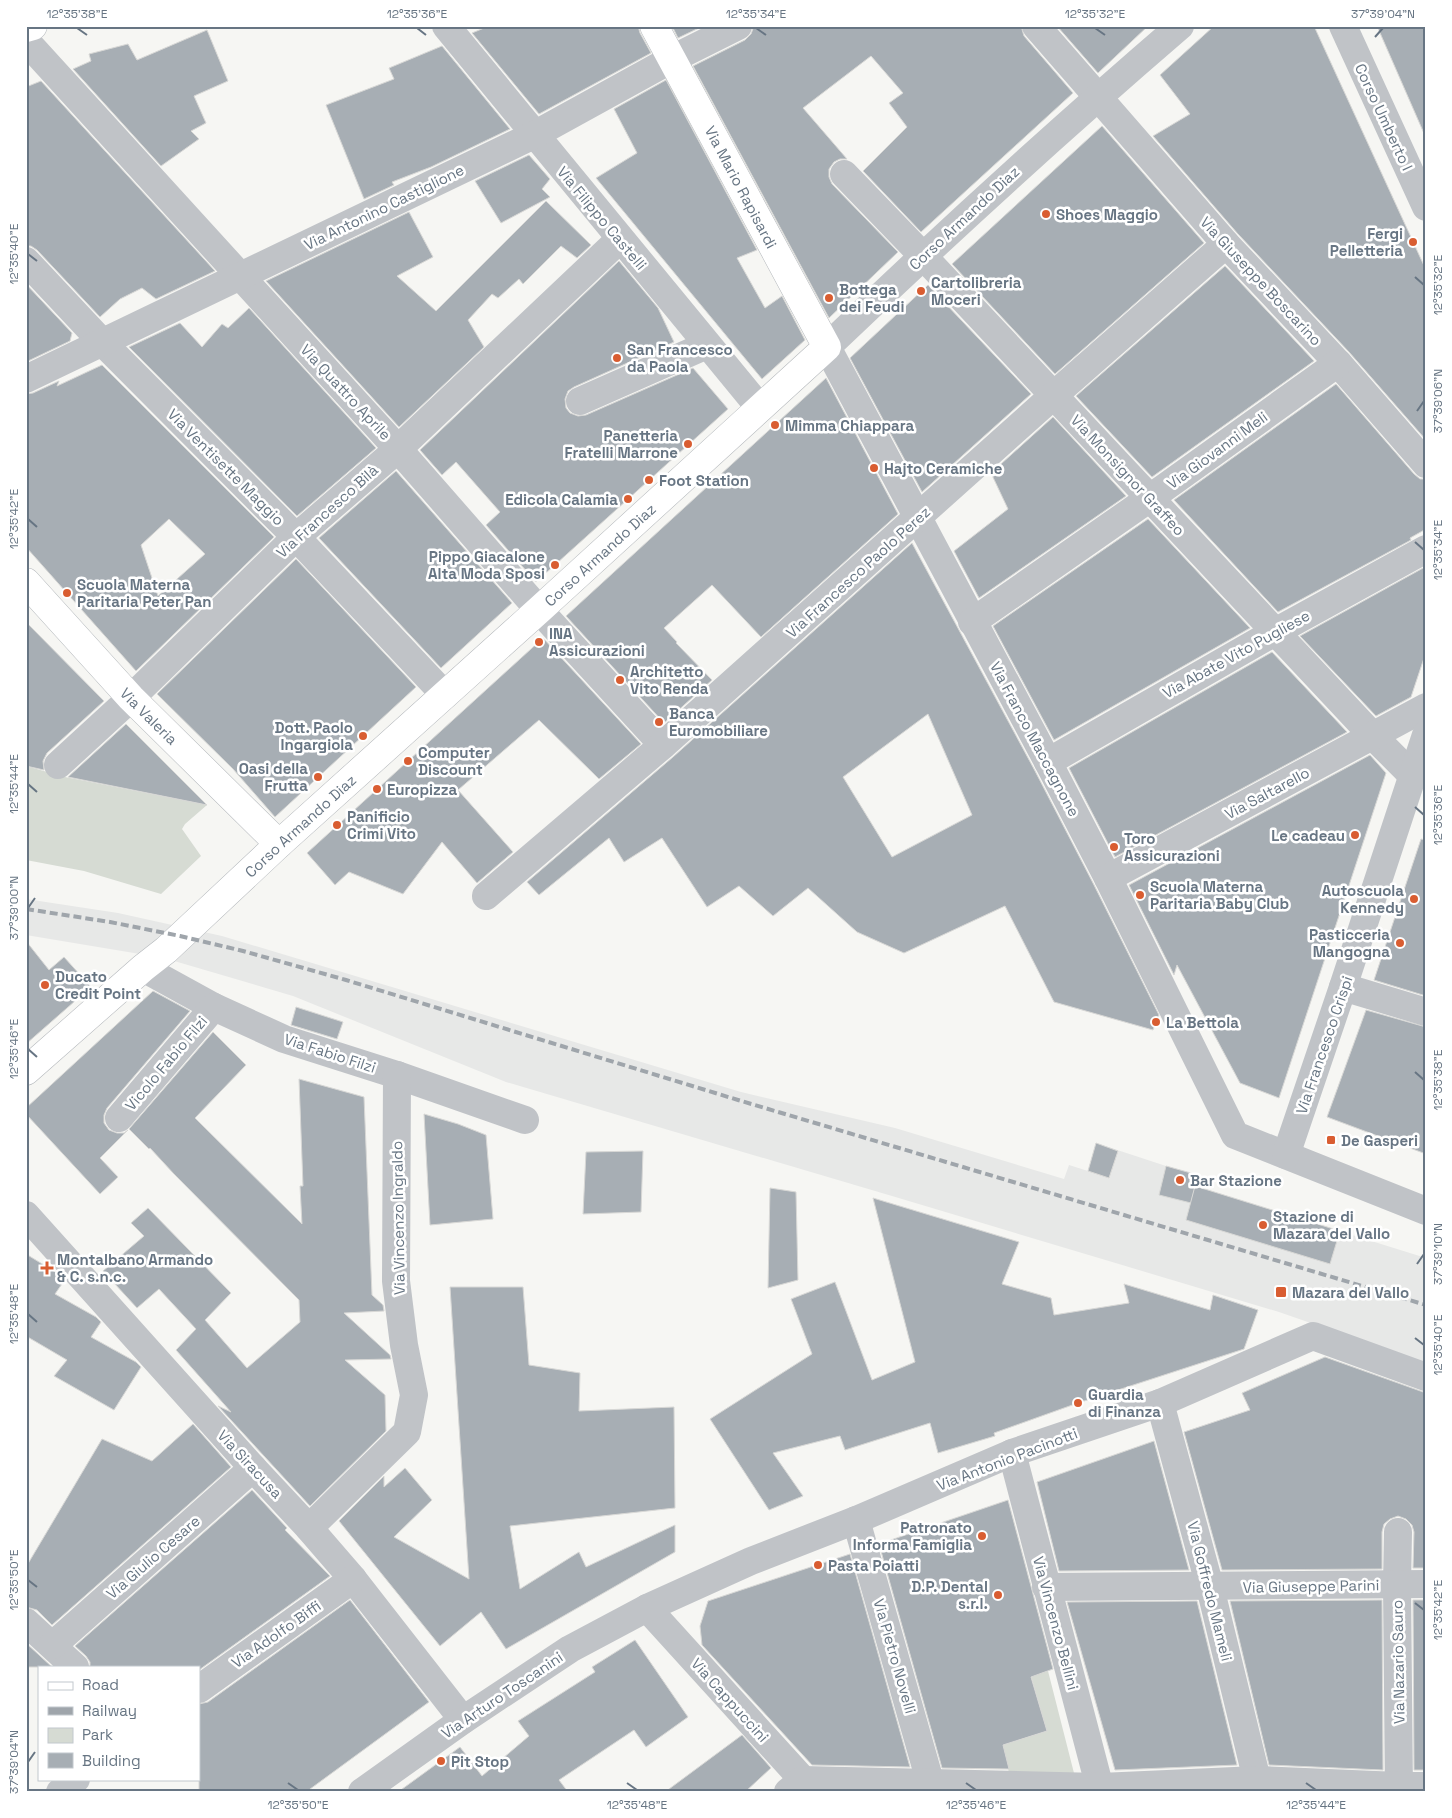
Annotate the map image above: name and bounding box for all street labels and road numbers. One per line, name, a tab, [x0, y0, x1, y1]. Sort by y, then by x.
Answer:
street label: Corso Umberto I	[1351, 60, 1417, 174]
street label: Via Mario Rapisardi	[701, 122, 781, 252]
street label: Via Antonino Castiglione	[301, 160, 467, 254]
street label: Via Filippo Castelli	[553, 162, 651, 274]
street label: Corso Armando Diaz	[905, 162, 1023, 274]
street label: Via Giuseppe Boscarino	[1196, 213, 1326, 349]
street label: Via Quattro Aprile	[297, 340, 395, 444]
street label: Via Ventisette Maggio	[164, 405, 288, 529]
street label: Via Giovanni Meli	[1163, 407, 1271, 493]
street label: Via Monsignor Graffeo	[1067, 410, 1189, 540]
street label: Via Francesco Bilà	[272, 460, 382, 562]
street label: Corso Armando Diaz	[540, 499, 659, 610]
street label: Via Francesco Paolo Perez	[782, 502, 934, 642]
street label: Via Abate Vito Pugliese	[1159, 606, 1313, 702]
street label: Via Franco Maccagnone	[986, 658, 1084, 820]
street label: Via Valeria	[117, 683, 182, 749]
street label: Via Saltarello	[1221, 763, 1313, 823]
street label: Corso Armando Diaz	[240, 770, 360, 881]
street label: Via Francesco Crispi	[1291, 973, 1357, 1117]
street label: Vicolo Fabio Filzi	[121, 1012, 211, 1114]
street label: Via Fabio Filzi	[282, 1029, 378, 1077]
street label: Via Vincenzo Ingraldo	[387, 1141, 409, 1295]
street label: Via Antonio Pacinotti	[934, 1423, 1080, 1495]
street label: Via Siracusa	[213, 1426, 287, 1502]
street label: Via Giulio Cesare	[102, 1511, 204, 1603]
street label: Via Goffredo Mameli	[1183, 1519, 1237, 1663]
street label: Via Vincenzo Bellini	[1029, 1554, 1083, 1692]
street label: Via Giuseppe Parini	[1242, 1575, 1380, 1597]
street label: Via Adolfo Biffi	[228, 1596, 324, 1672]
street label: Via Pietro Novelli	[870, 1596, 920, 1716]
street label: Via Nazario Sauro	[1387, 1600, 1409, 1724]
street label: Via Arturo Toscanini	[438, 1647, 566, 1743]
street label: Via Cappuccini	[687, 1654, 773, 1746]

